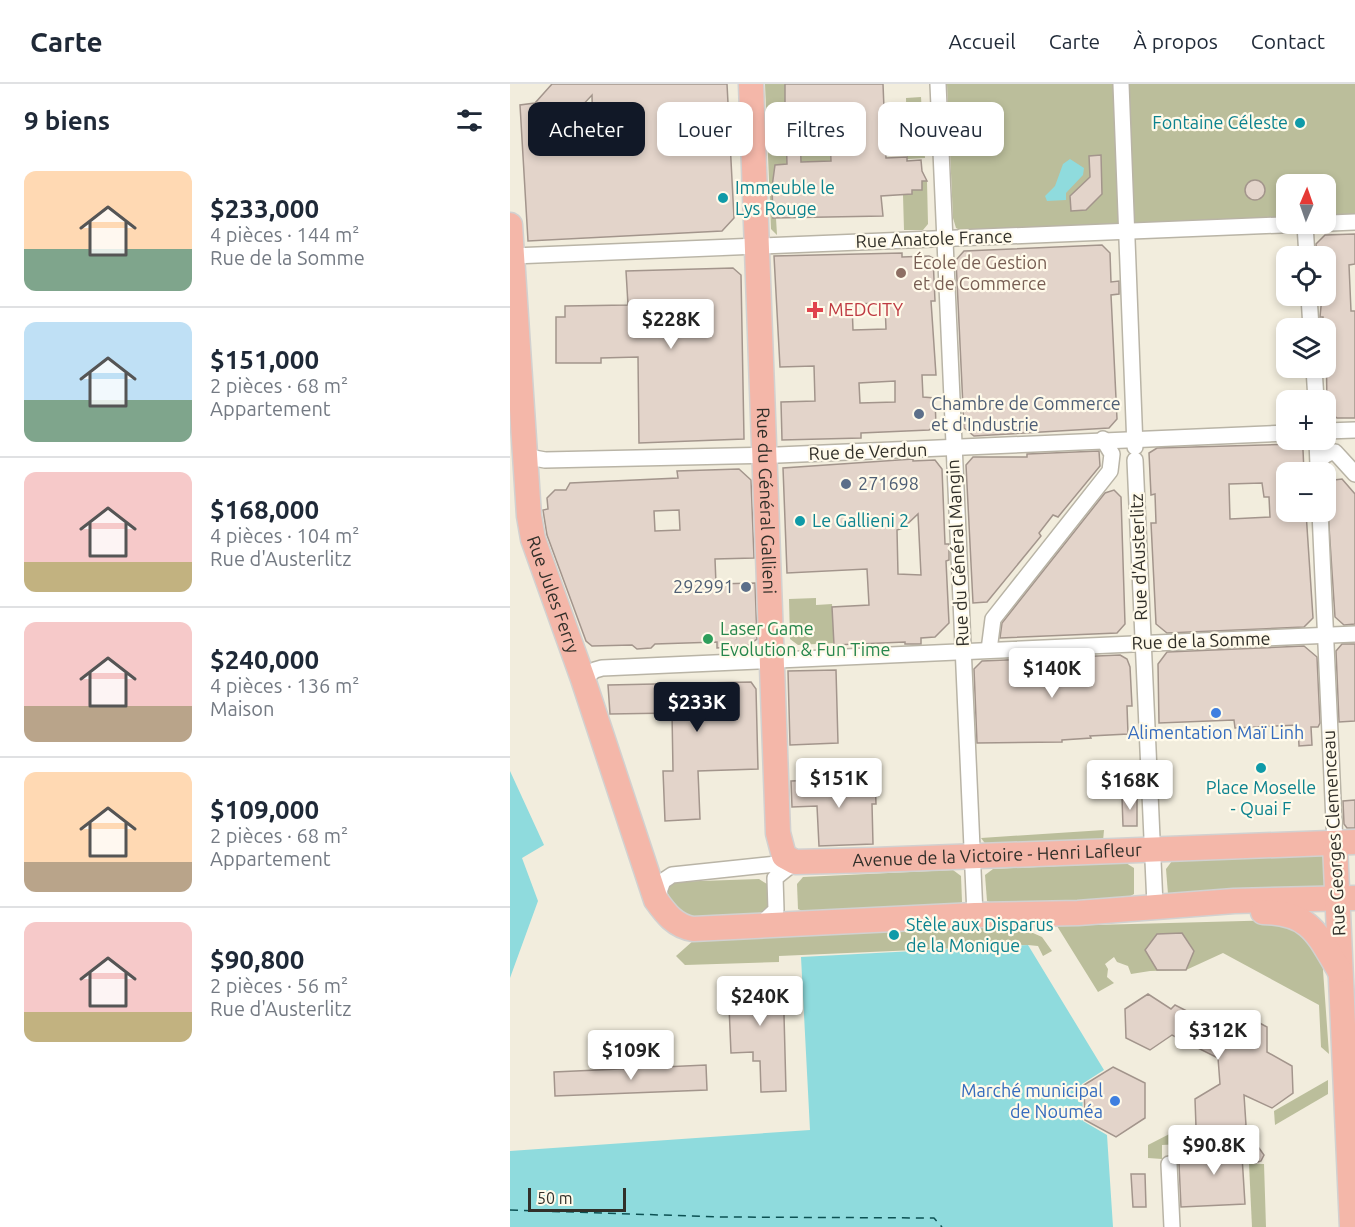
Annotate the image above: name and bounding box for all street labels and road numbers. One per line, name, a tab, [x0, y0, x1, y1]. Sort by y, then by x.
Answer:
street label: Rue Anatole France	[855, 225, 1013, 251]
street label: Rue du Général Gallieni	[754, 407, 780, 595]
street label: Rue de Verdun	[808, 439, 928, 463]
street label: Rue du Général Mangin	[942, 459, 972, 647]
street label: Rue d'Austerlitz	[1126, 493, 1150, 621]
street label: Rue Jules Ferry	[524, 533, 584, 656]
street label: Rue de la Somme	[1131, 628, 1271, 652]
street label: Rue Georges Clemenceau	[1318, 730, 1348, 937]
street label: Avenue de la Victoire - Henri Lafleur	[852, 839, 1142, 870]

